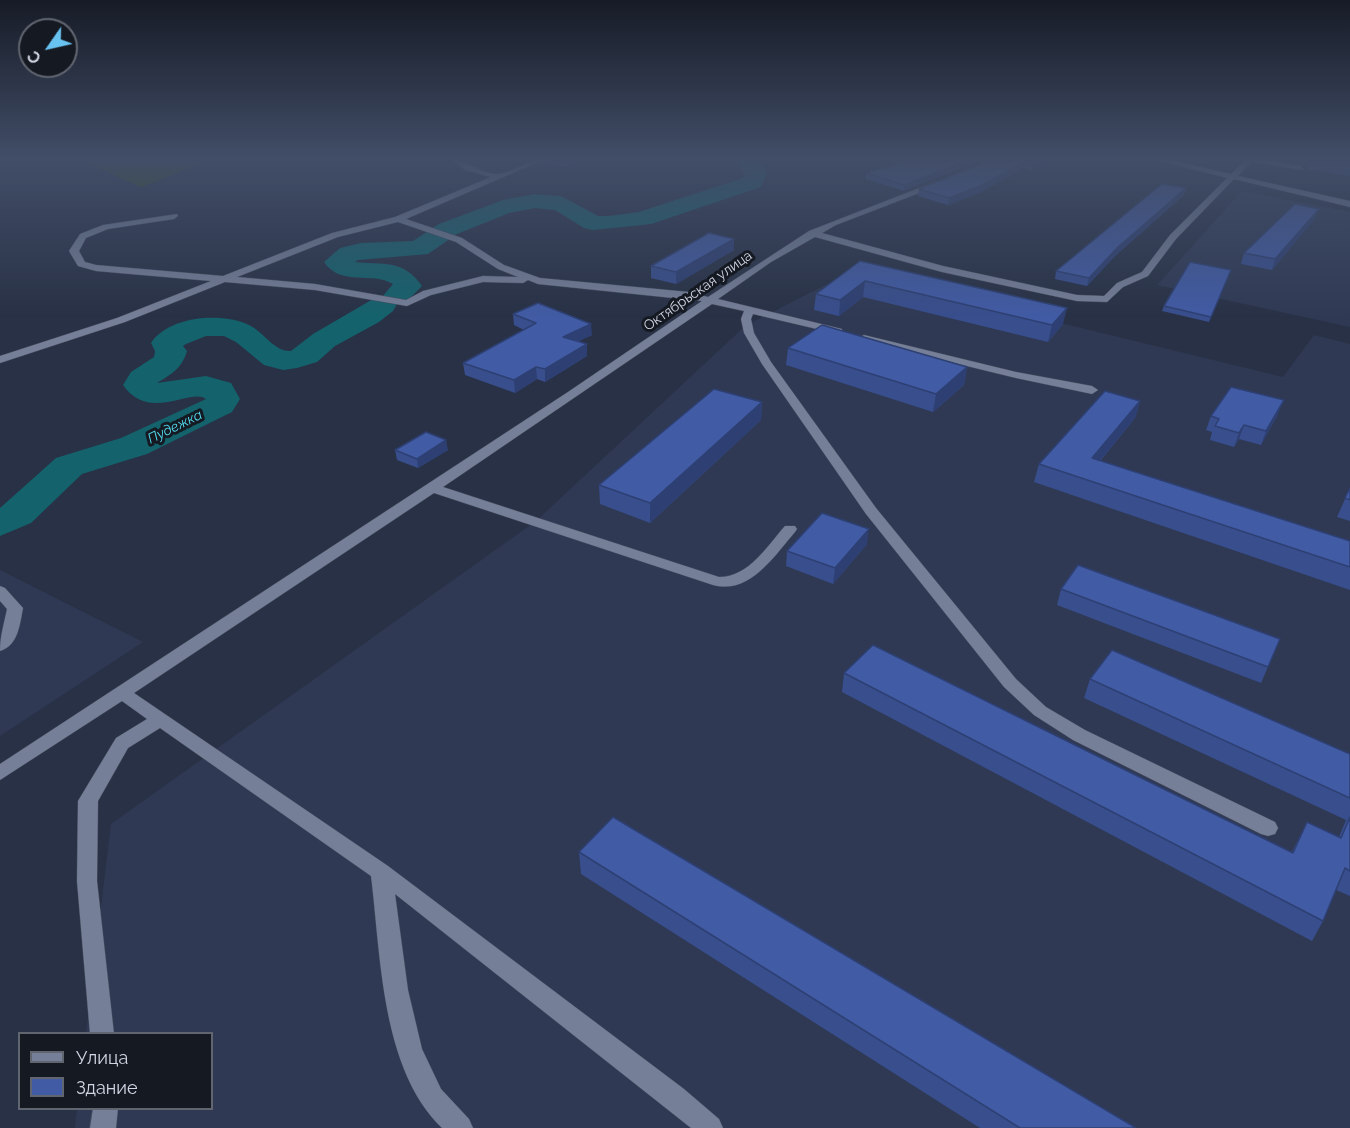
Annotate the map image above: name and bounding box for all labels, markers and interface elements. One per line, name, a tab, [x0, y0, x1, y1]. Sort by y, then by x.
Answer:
north arrow	[18, 18, 78, 78]
text: С	[23, 47, 45, 67]
street label: Октябрьская улица	[641, 247, 755, 335]
water label: Пудежка	[145, 407, 205, 447]
legend	[18, 1032, 213, 1110]
text: Улица	[76, 1047, 128, 1068]
text: Здание	[76, 1077, 138, 1098]

